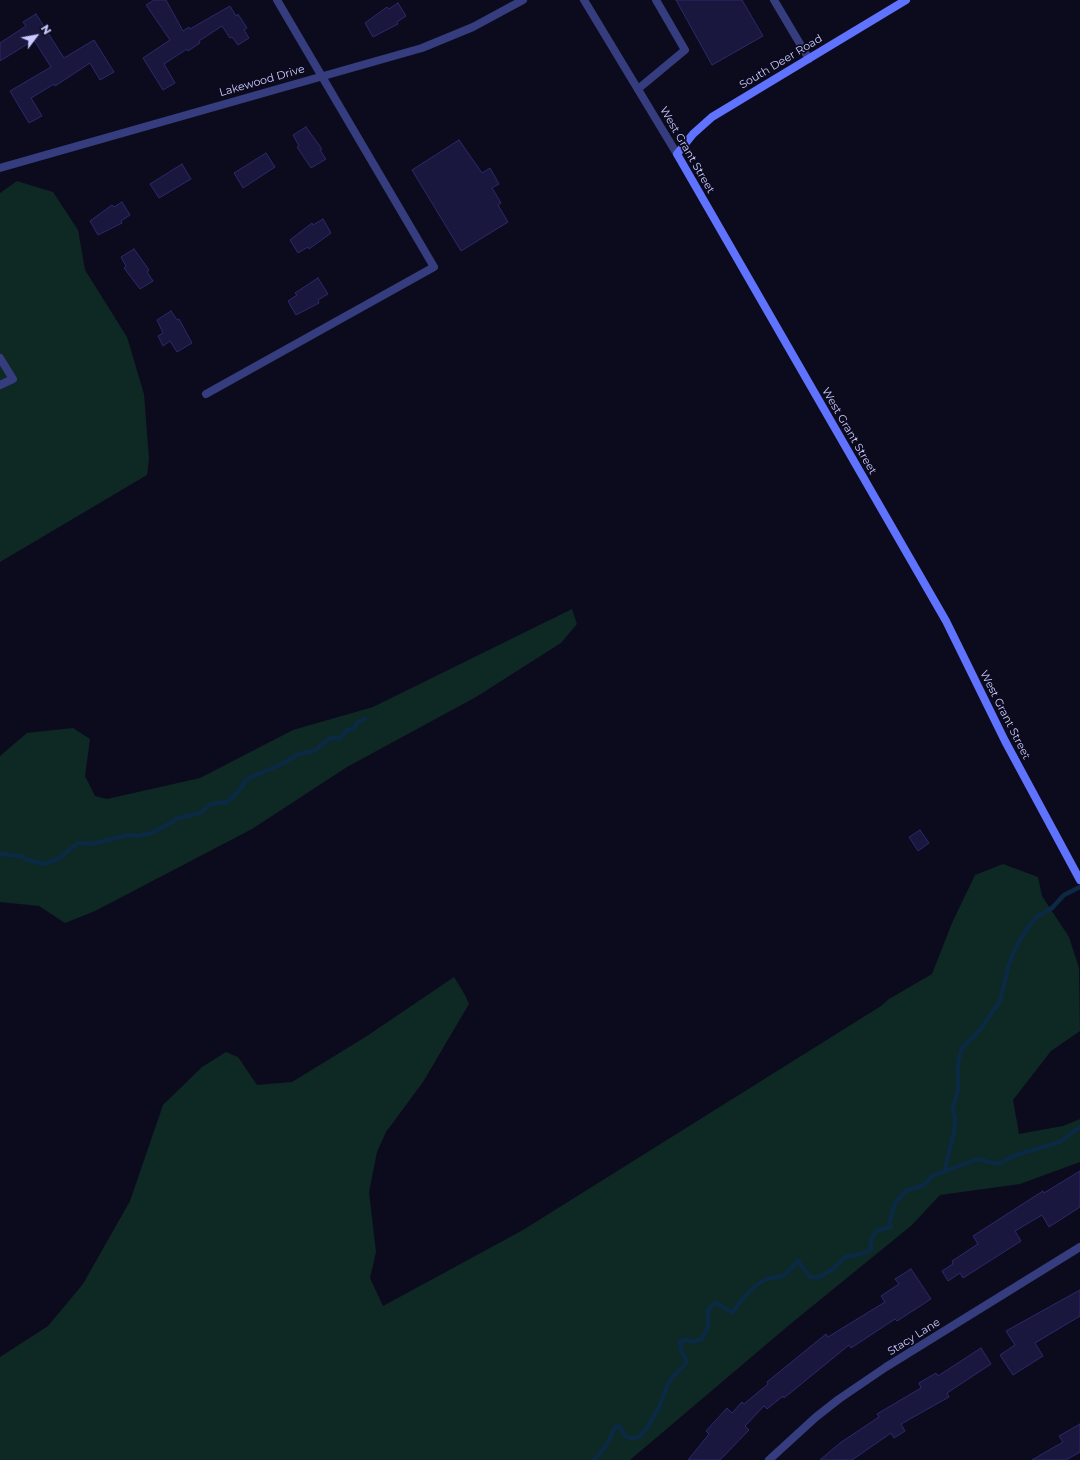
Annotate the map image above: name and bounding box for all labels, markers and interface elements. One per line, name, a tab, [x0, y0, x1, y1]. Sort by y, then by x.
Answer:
north arrow	[16, 16, 56, 56]
text: N	[38, 22, 54, 37]
street label: South Deer Road	[737, 32, 825, 92]
street label: Lakewood Drive	[218, 62, 306, 100]
street label: West Grant Street	[657, 104, 717, 196]
street label: West Grant Street	[819, 385, 879, 477]
street label: West Grant Street	[977, 668, 1033, 762]
street label: Stacy Lane	[885, 1316, 943, 1358]

